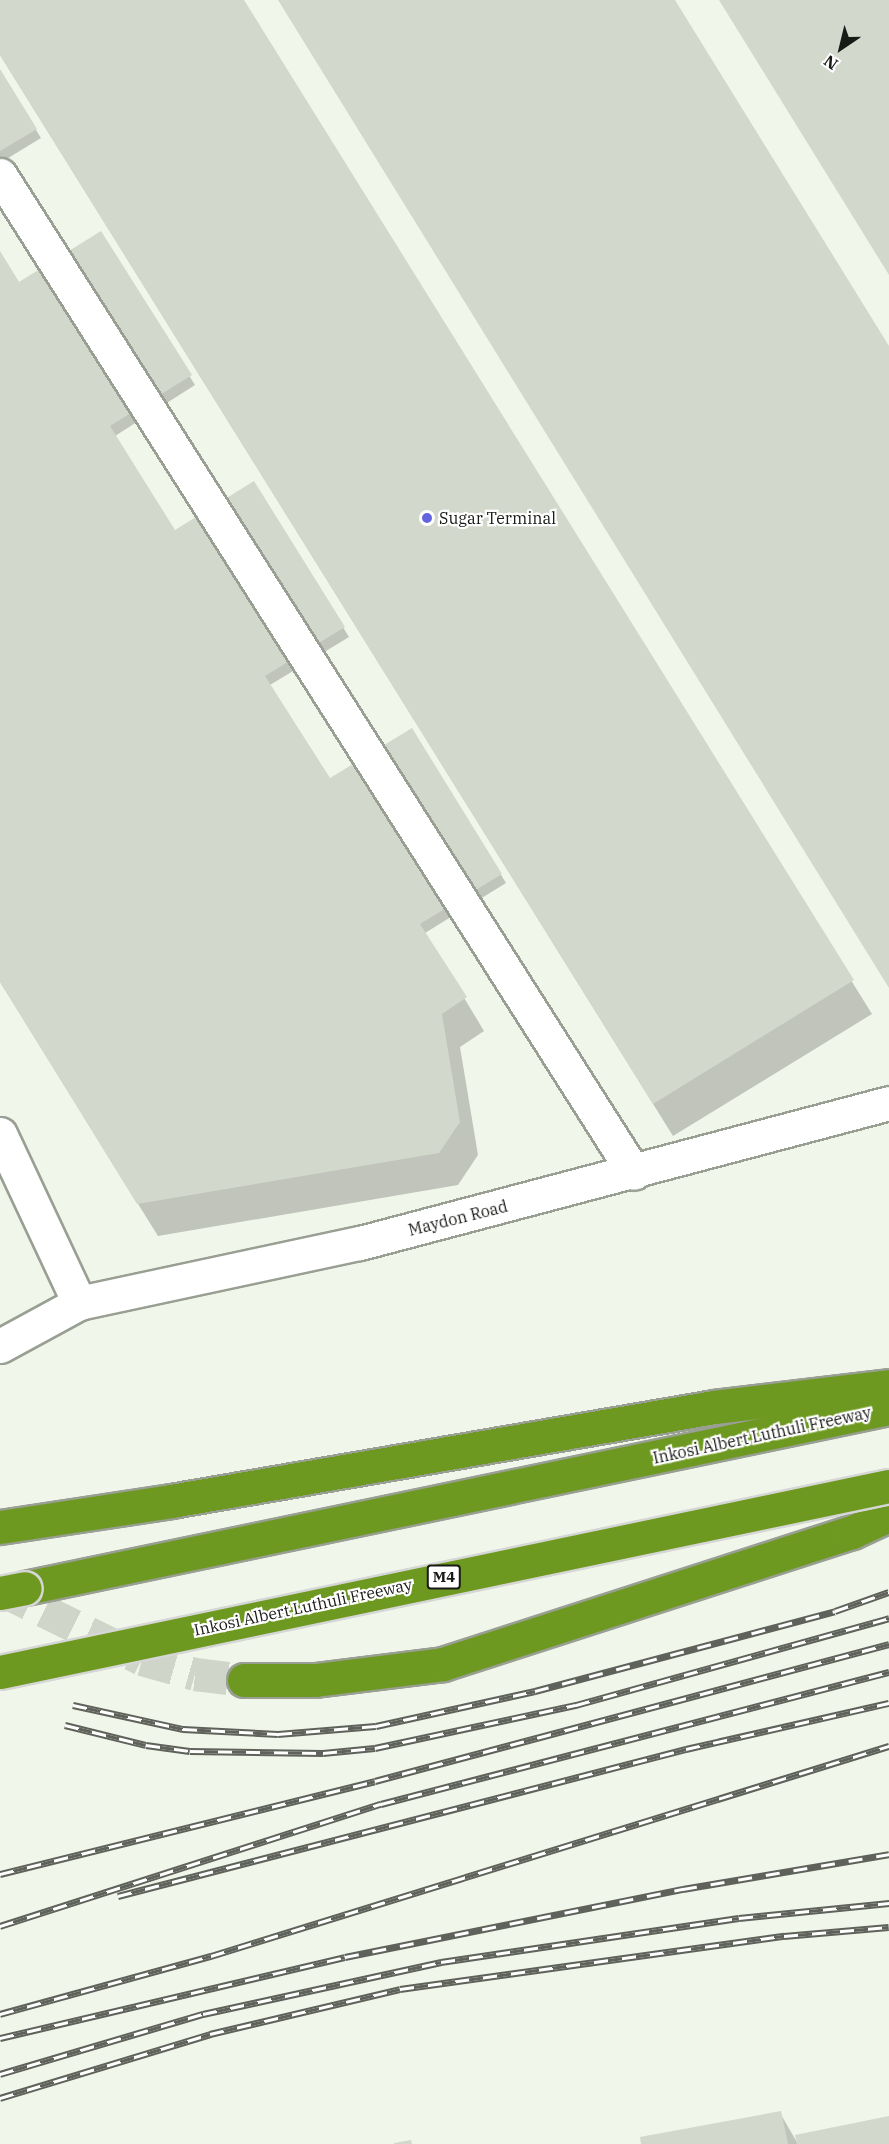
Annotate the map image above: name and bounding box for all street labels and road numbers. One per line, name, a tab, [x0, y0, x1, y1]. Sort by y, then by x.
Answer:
street label: Maydon Road	[406, 1196, 510, 1240]
street label: Inkosi Albert Luthuli Freeway	[651, 1402, 873, 1468]
road number: M4	[426, 1565, 462, 1589]
street label: Inkosi Albert Luthuli Freeway	[192, 1574, 414, 1640]

